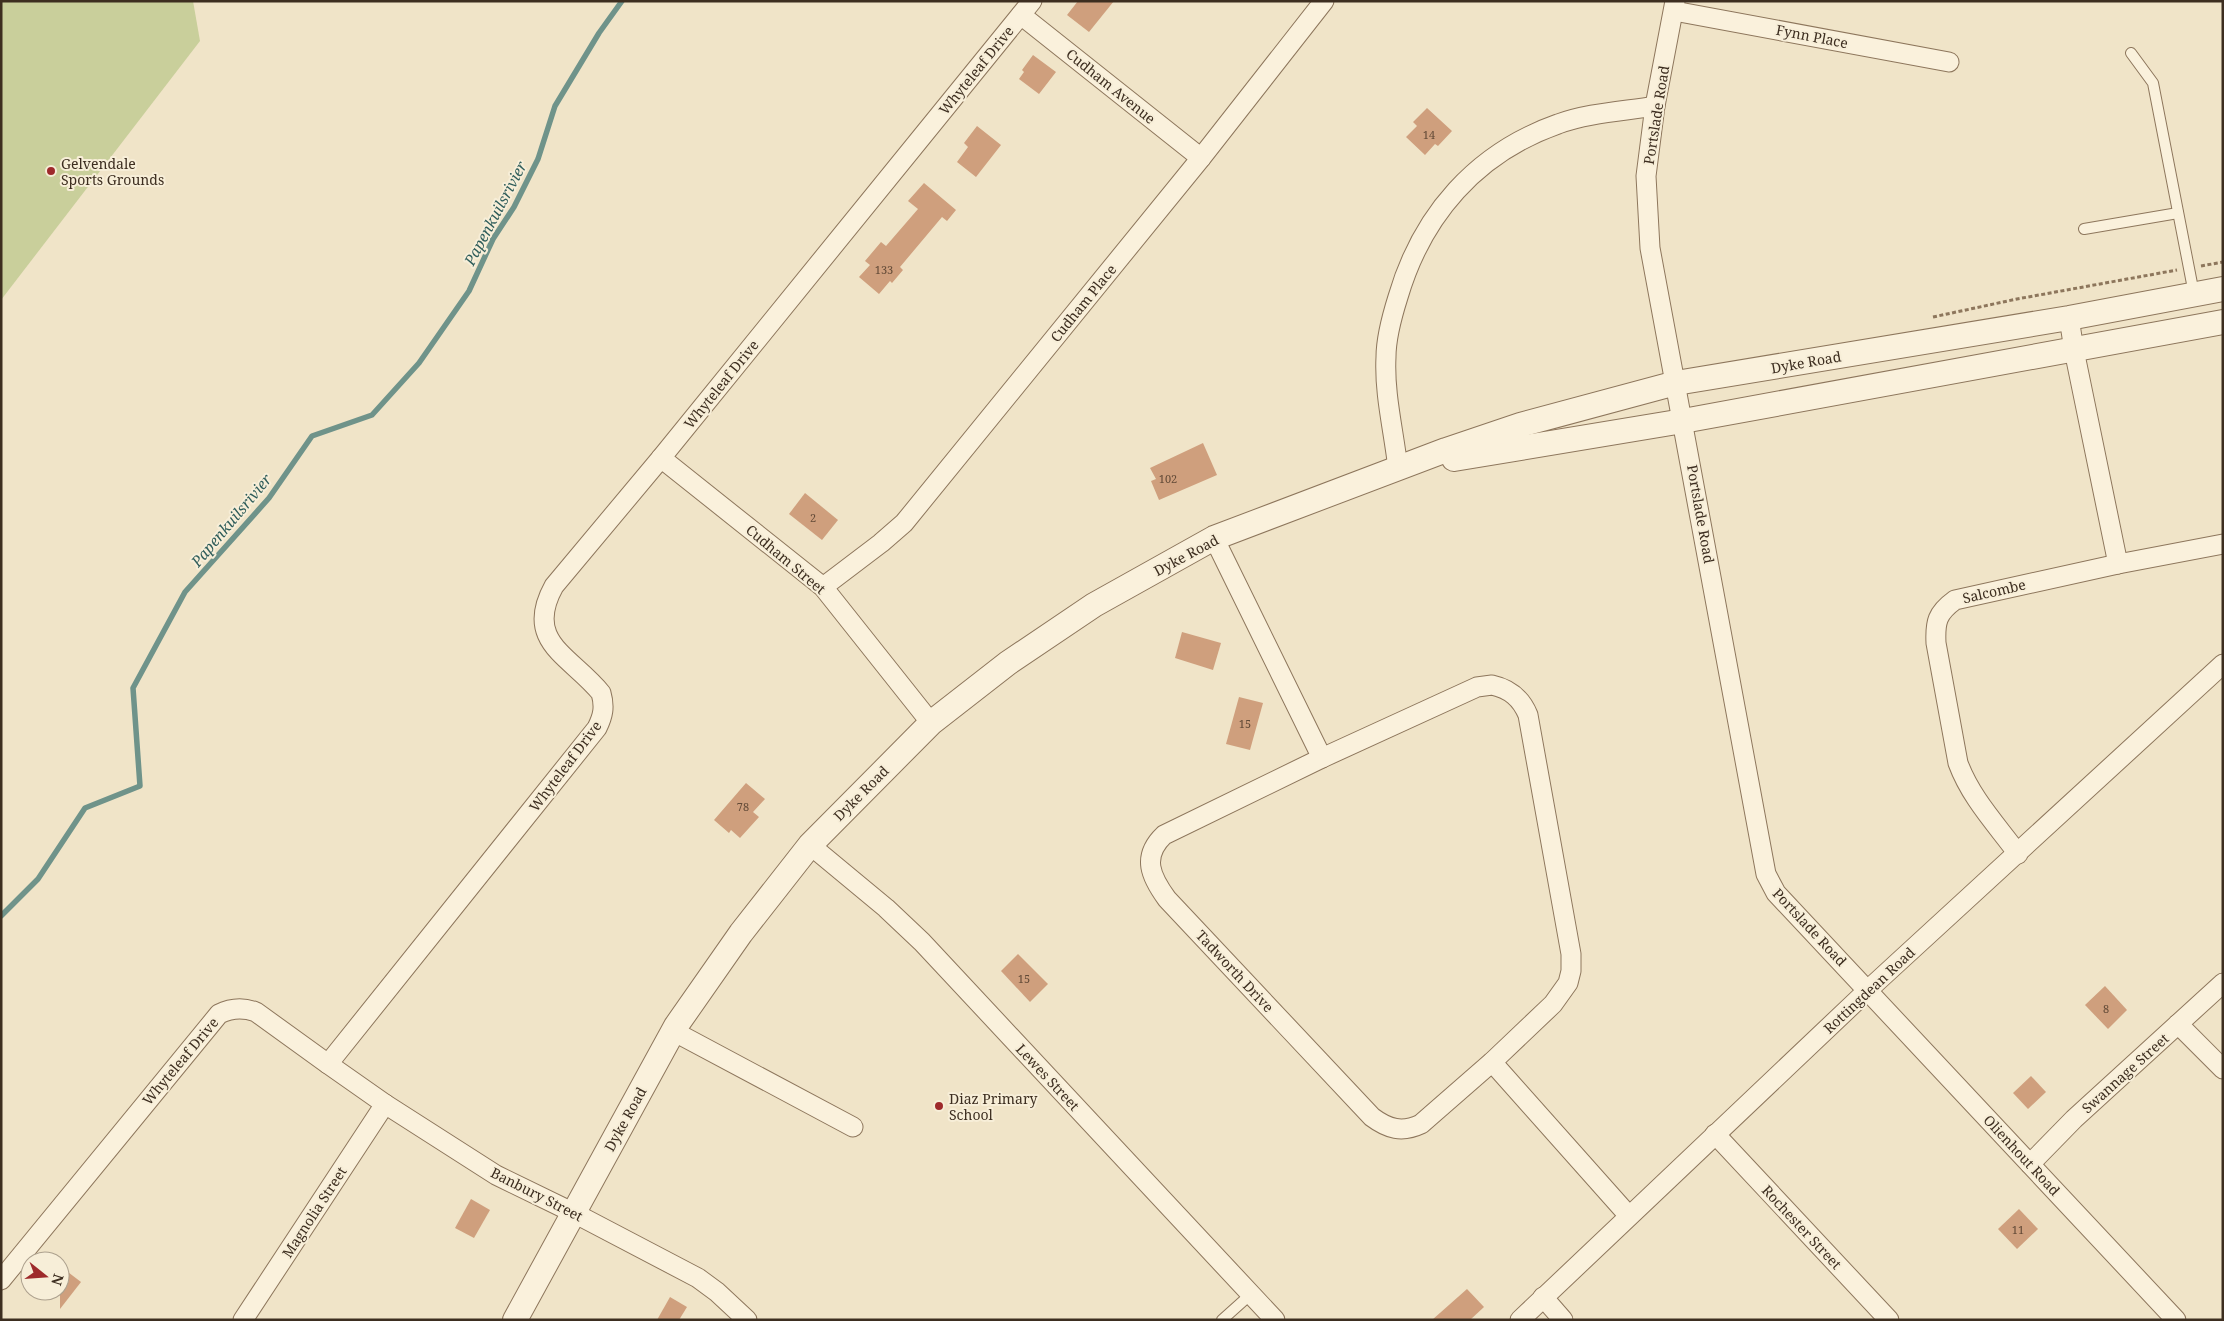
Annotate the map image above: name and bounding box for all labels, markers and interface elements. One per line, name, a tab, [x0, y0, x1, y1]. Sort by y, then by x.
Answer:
street label: Fynn Place	[1774, 20, 1850, 52]
street label: Whyteleaf Drive	[934, 22, 1018, 118]
street label: Cudham Avenue	[1062, 44, 1160, 128]
street label: Portslade Road	[1639, 64, 1673, 166]
house number: 14	[1423, 127, 1435, 142]
place label: Gelvendale Sports Grounds	[61, 154, 164, 189]
water label: Papenkuilsrivier	[459, 157, 531, 269]
marker: Gelvendale Sports Grounds	[45, 165, 57, 177]
street label: Cudham Place	[1046, 260, 1120, 346]
house number: 133	[875, 262, 893, 277]
street label: Whyteleaf Drive	[679, 336, 763, 432]
street label: Dyke Road	[1769, 346, 1843, 378]
street label: Portslade Road	[1683, 463, 1719, 565]
water label: Papenkuilsrivier	[186, 469, 276, 571]
house number: 102	[1159, 471, 1177, 486]
house number: 2	[810, 510, 816, 525]
street label: Cudham Street	[742, 520, 830, 598]
street label: Dyke Road	[1150, 530, 1222, 580]
street label: Salcombe	[1961, 575, 2027, 607]
house number: 15	[1239, 716, 1251, 731]
street label: Whyteleaf Drive	[525, 717, 605, 815]
street label: Dyke Road	[829, 761, 893, 825]
house number: 78	[737, 799, 749, 814]
street label: Portslade Road	[1769, 884, 1851, 970]
street label: Tadworth Drive	[1192, 926, 1278, 1016]
street label: Rottingdean Road	[1819, 942, 1919, 1037]
house number: 15	[1018, 971, 1030, 986]
house number: 8	[2103, 1001, 2109, 1016]
street label: Whyteleaf Drive	[138, 1013, 222, 1109]
street label: Swannage Street	[2077, 1029, 2173, 1117]
street label: Lewes Street	[1012, 1040, 1084, 1115]
street label: Dyke Road	[600, 1083, 651, 1155]
place label: Diaz Primary School	[949, 1089, 1038, 1124]
marker: Diaz Primary School	[933, 1100, 945, 1112]
street label: Olienhout Road	[1980, 1111, 2065, 1200]
street label: Magnolia Street	[277, 1163, 351, 1261]
street label: Banbury Street	[488, 1163, 586, 1225]
street label: Rochester Street	[1758, 1181, 1846, 1273]
house number: 11	[2012, 1222, 2024, 1237]
north arrow	[20, 1251, 70, 1301]
text: N	[47, 1272, 69, 1288]

